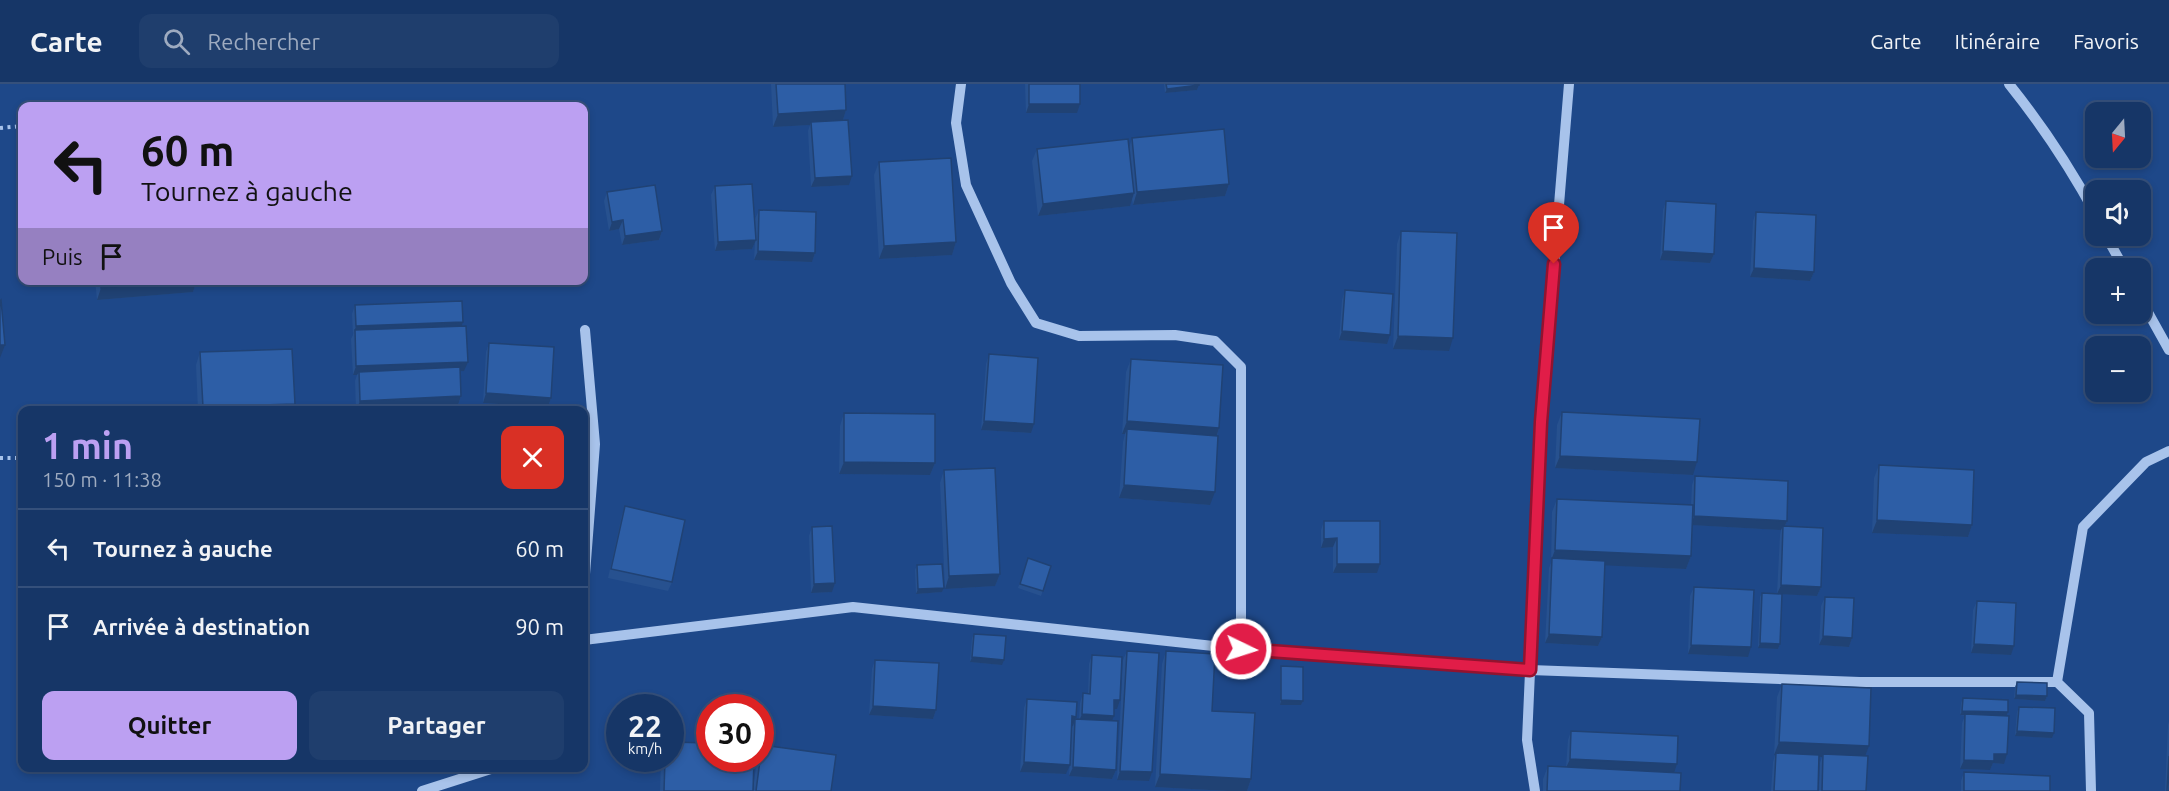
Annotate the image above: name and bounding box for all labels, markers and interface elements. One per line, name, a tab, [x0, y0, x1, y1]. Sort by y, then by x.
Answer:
search box	[139, 14, 559, 68]
icon: search	[160, 25, 193, 58]
text: Carte	[30, 26, 103, 57]
text: Rechercher	[208, 29, 320, 54]
text: Carte	[1870, 29, 1922, 53]
text: Itinéraire	[1955, 29, 2040, 53]
text: Favoris	[2073, 29, 2139, 53]
north arrow	[2085, 102, 2151, 168]
map controls	[2085, 102, 2151, 402]
icon: left	[42, 126, 120, 204]
text: 60 m	[141, 127, 235, 174]
text: Tournez à gauche	[141, 176, 353, 206]
button: sound	[2085, 180, 2151, 246]
pin	[1528, 202, 1579, 264]
icon: arrive	[1537, 211, 1570, 244]
icon: arrive	[95, 240, 128, 273]
text: Puis	[42, 244, 83, 269]
button: +	[2085, 258, 2151, 324]
button: −	[2085, 336, 2151, 402]
text: 1 min	[42, 425, 133, 466]
button: close	[501, 426, 564, 489]
text: 150 m · 11:38	[42, 468, 162, 491]
icon: left	[42, 532, 75, 565]
text: Tournez à gauche	[93, 536, 273, 561]
text: 60 m	[515, 536, 564, 561]
icon: arrive	[42, 610, 75, 643]
text: Arrivée à destination	[93, 614, 310, 639]
text: 90 m	[515, 614, 564, 639]
position arrow	[1209, 617, 1273, 681]
button: Quitter	[42, 691, 297, 760]
button: Partager	[309, 691, 564, 760]
speed limit sign: 30	[696, 694, 774, 772]
text: 22	[628, 709, 662, 743]
text: km/h	[628, 740, 662, 757]

